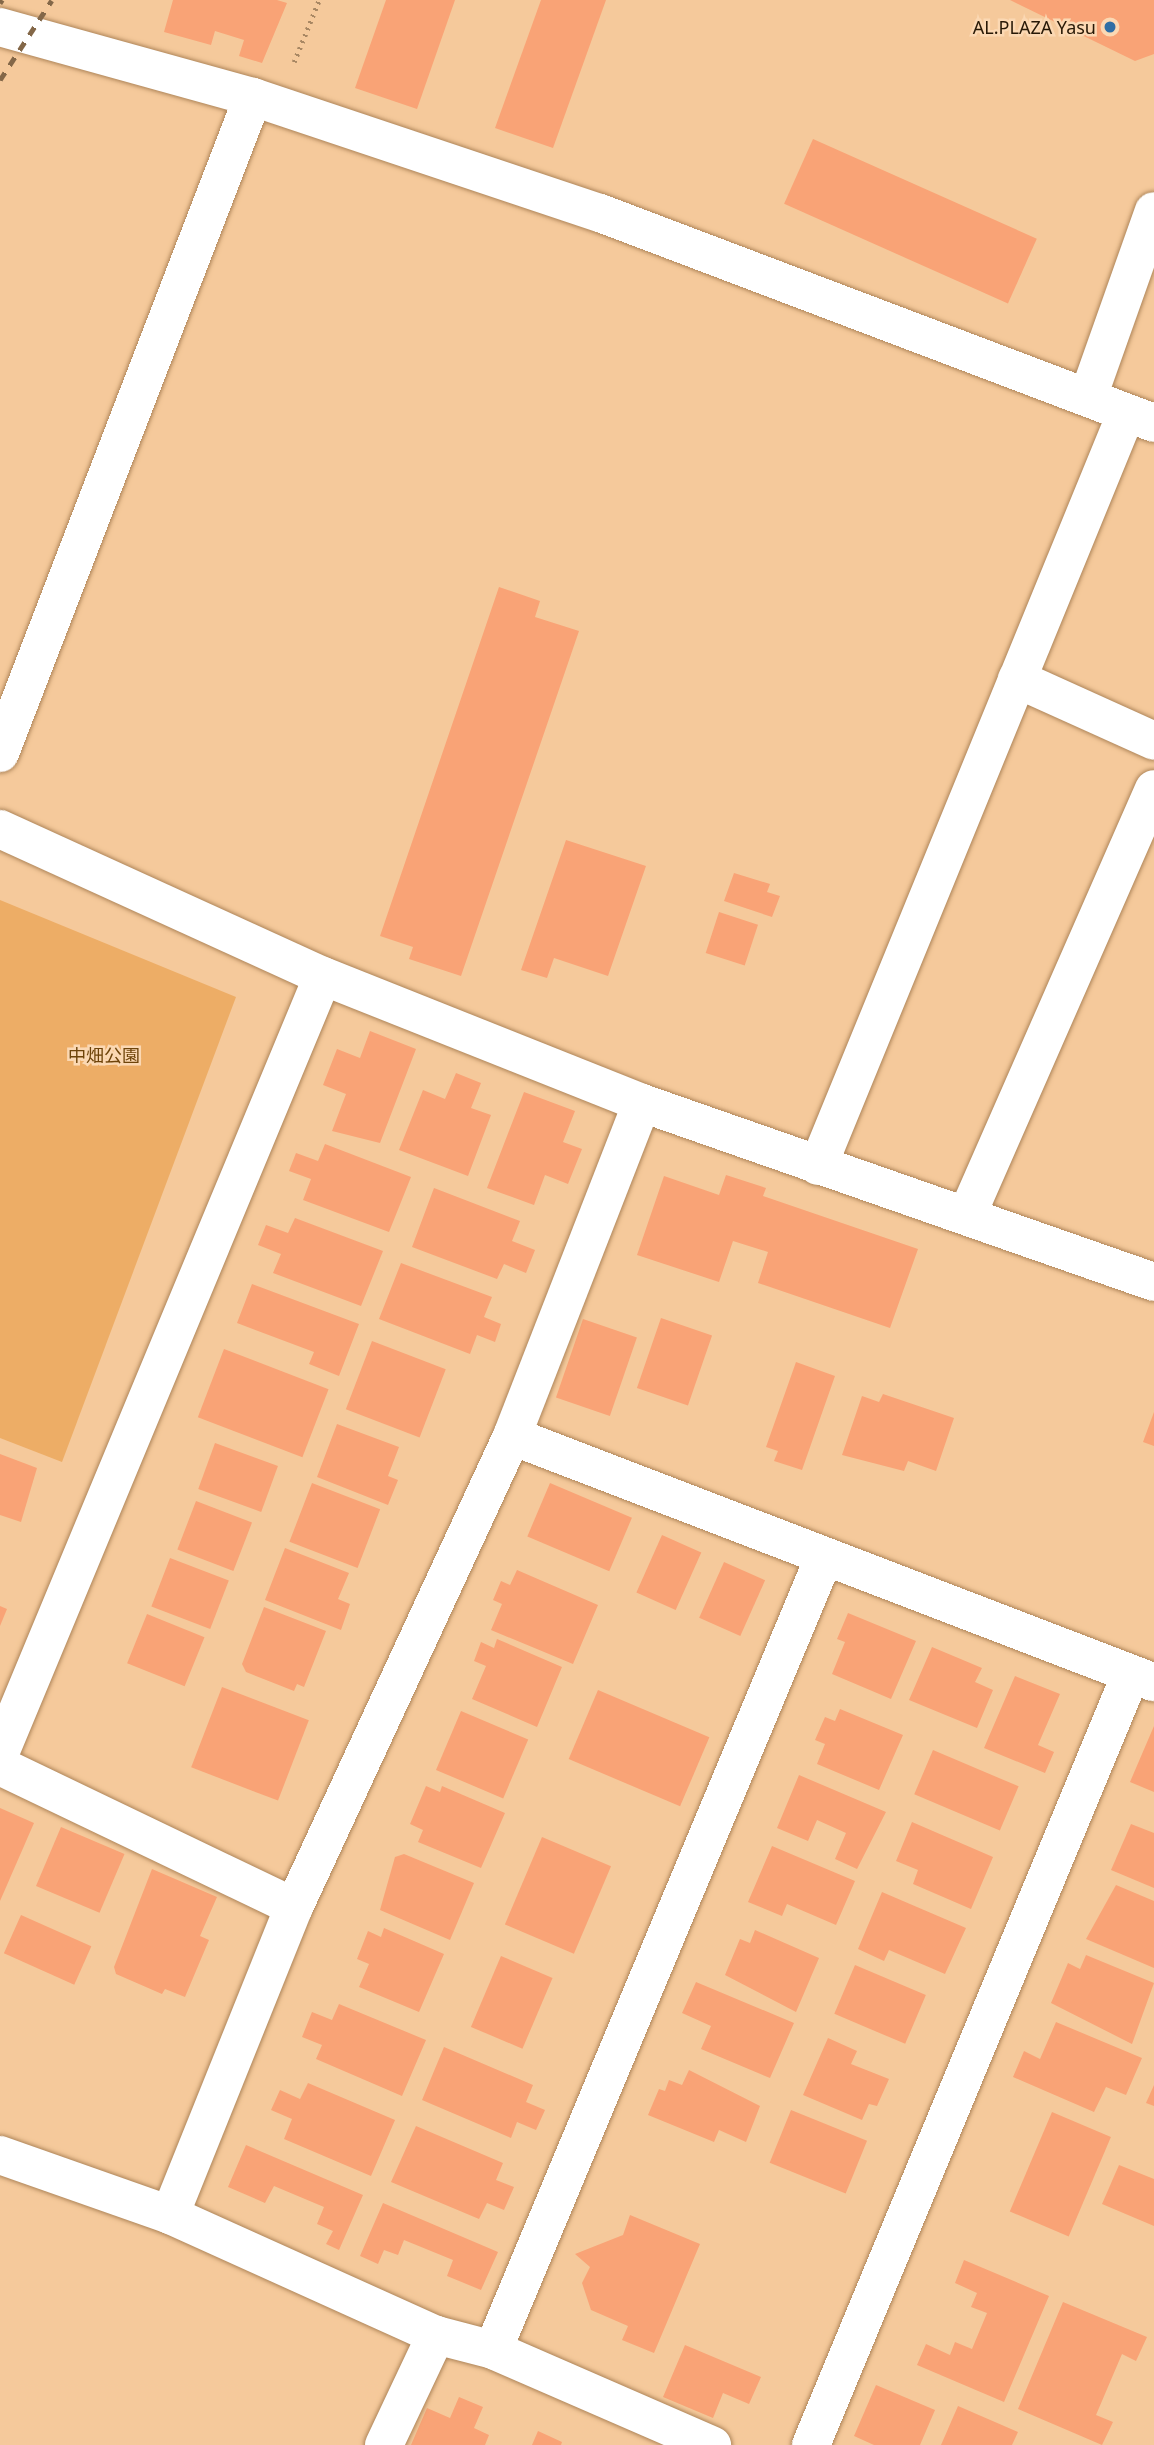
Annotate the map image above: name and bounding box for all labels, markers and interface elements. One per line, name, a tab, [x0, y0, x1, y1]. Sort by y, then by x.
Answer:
place label: AL.PLAZA Yasu	[973, 16, 1096, 38]
marker: AL.PLAZA Yasu	[1102, 19, 1118, 35]
park label: 中畑公園	[68, 1044, 140, 1066]

